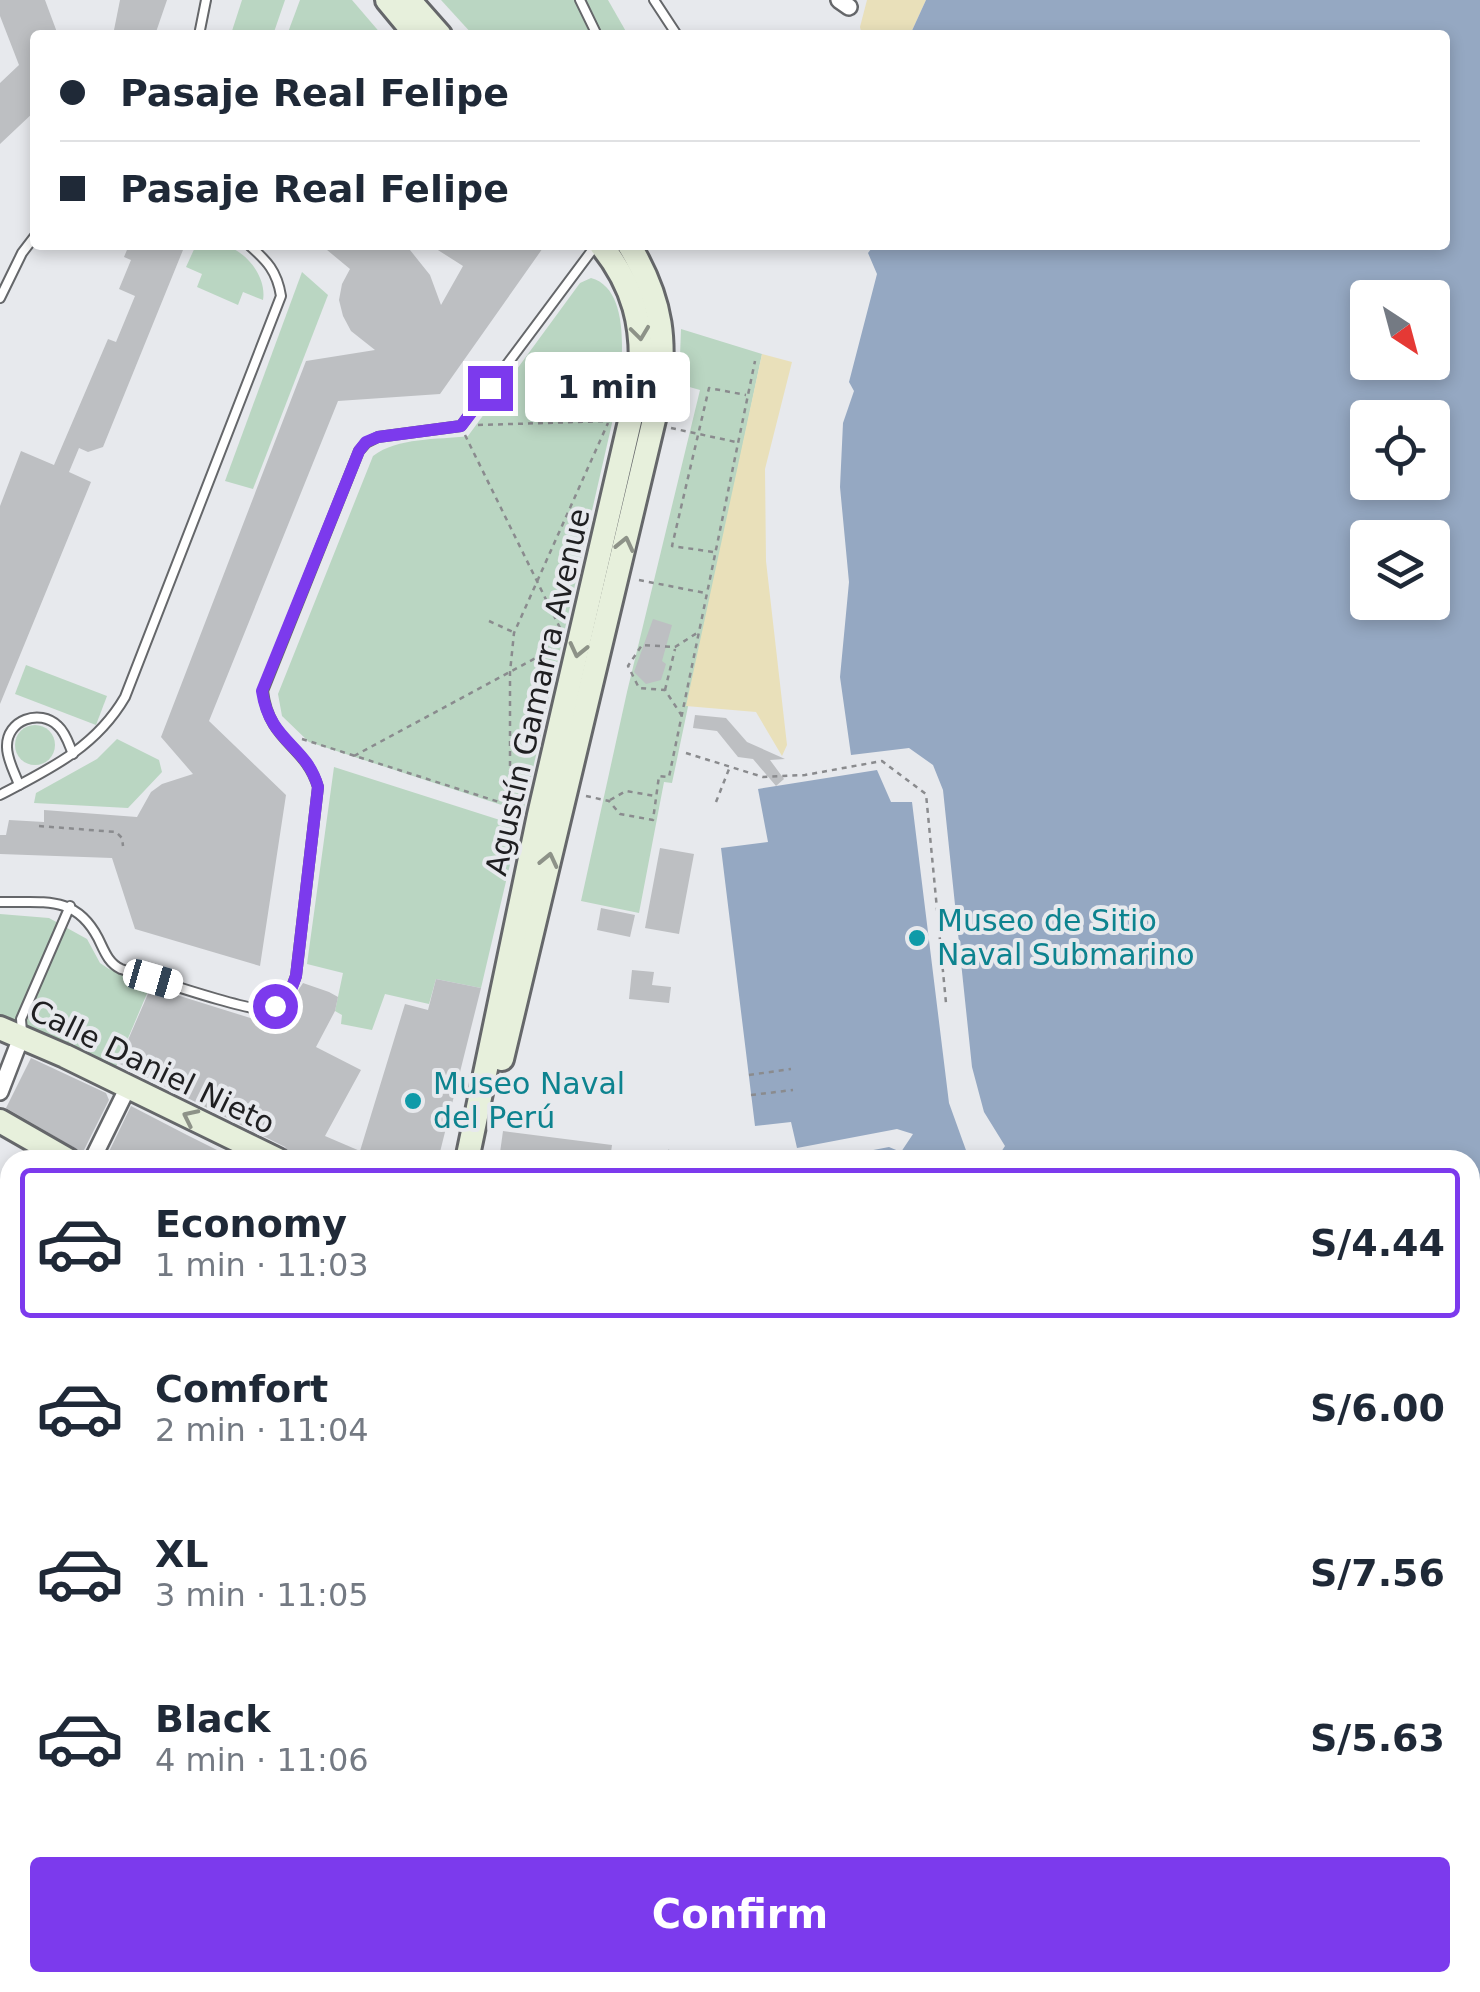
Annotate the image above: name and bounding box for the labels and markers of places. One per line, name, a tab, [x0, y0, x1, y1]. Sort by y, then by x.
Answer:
place label: Museo de Sitio Naval Submarino	[937, 903, 1195, 972]
marker: Museo de Sitio Naval Submarino	[906, 927, 928, 949]
place label: Museo Naval del Perú	[433, 1066, 625, 1135]
marker: Museo Naval del Perú	[402, 1090, 424, 1112]

